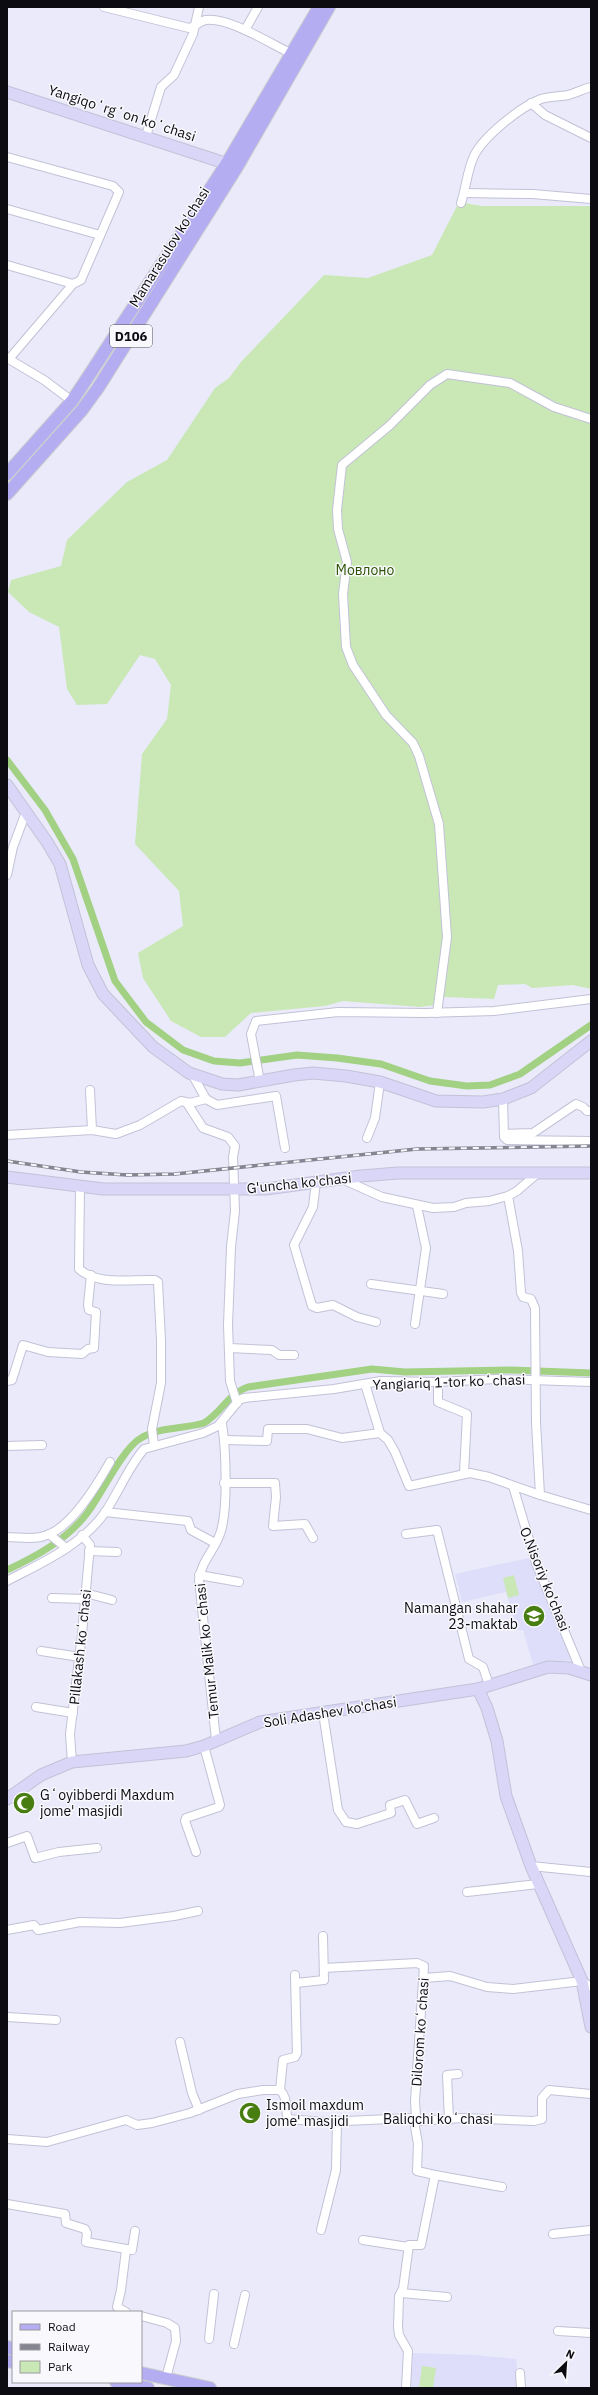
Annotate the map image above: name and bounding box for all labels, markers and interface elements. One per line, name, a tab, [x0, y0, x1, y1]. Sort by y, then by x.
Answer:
street label: Yangiqoʻrgʻon koʻchasi	[46, 81, 198, 145]
street label: Mamarasulov ko'chasi	[125, 184, 213, 310]
road number: D106	[110, 325, 152, 347]
park label: Мовлоно	[336, 561, 395, 579]
street label: G'uncha ko'chasi	[246, 1169, 352, 1197]
street label: Yangiariq 1-tor koʻchasi	[372, 1370, 526, 1394]
street label: O.Nisoriy ko'chasi	[516, 1524, 574, 1634]
street label: Temur Malik koʻchasi	[191, 1582, 223, 1720]
street label: Pillakash koʻchasi	[65, 1588, 95, 1706]
place label: Namangan shahar 23-maktab	[404, 1599, 518, 1633]
school or university icon: Namangan shahar 23-maktab	[521, 1603, 547, 1629]
street label: Soli Adashev ko'chasi	[262, 1693, 398, 1731]
place label: Gʻoyibberdi Maxdum jome' masjidi	[40, 1786, 174, 1820]
mosque icon: Gʻoyibberdi Maxdum jome' masjidi	[11, 1790, 37, 1816]
street label: Dilorom koʻchasi	[407, 1977, 433, 2087]
place label: Ismoil maxdum jome' masjidi	[266, 2096, 364, 2130]
mosque icon: Ismoil maxdum jome' masjidi	[237, 2100, 263, 2126]
street label: Baliqchi koʻchasi	[383, 2110, 493, 2128]
legend	[12, 2311, 142, 2383]
text: Road	[48, 2319, 76, 2334]
text: Railway	[48, 2339, 90, 2354]
north arrow	[546, 2343, 586, 2383]
text: N	[564, 2346, 577, 2362]
text: Park	[48, 2359, 73, 2374]

